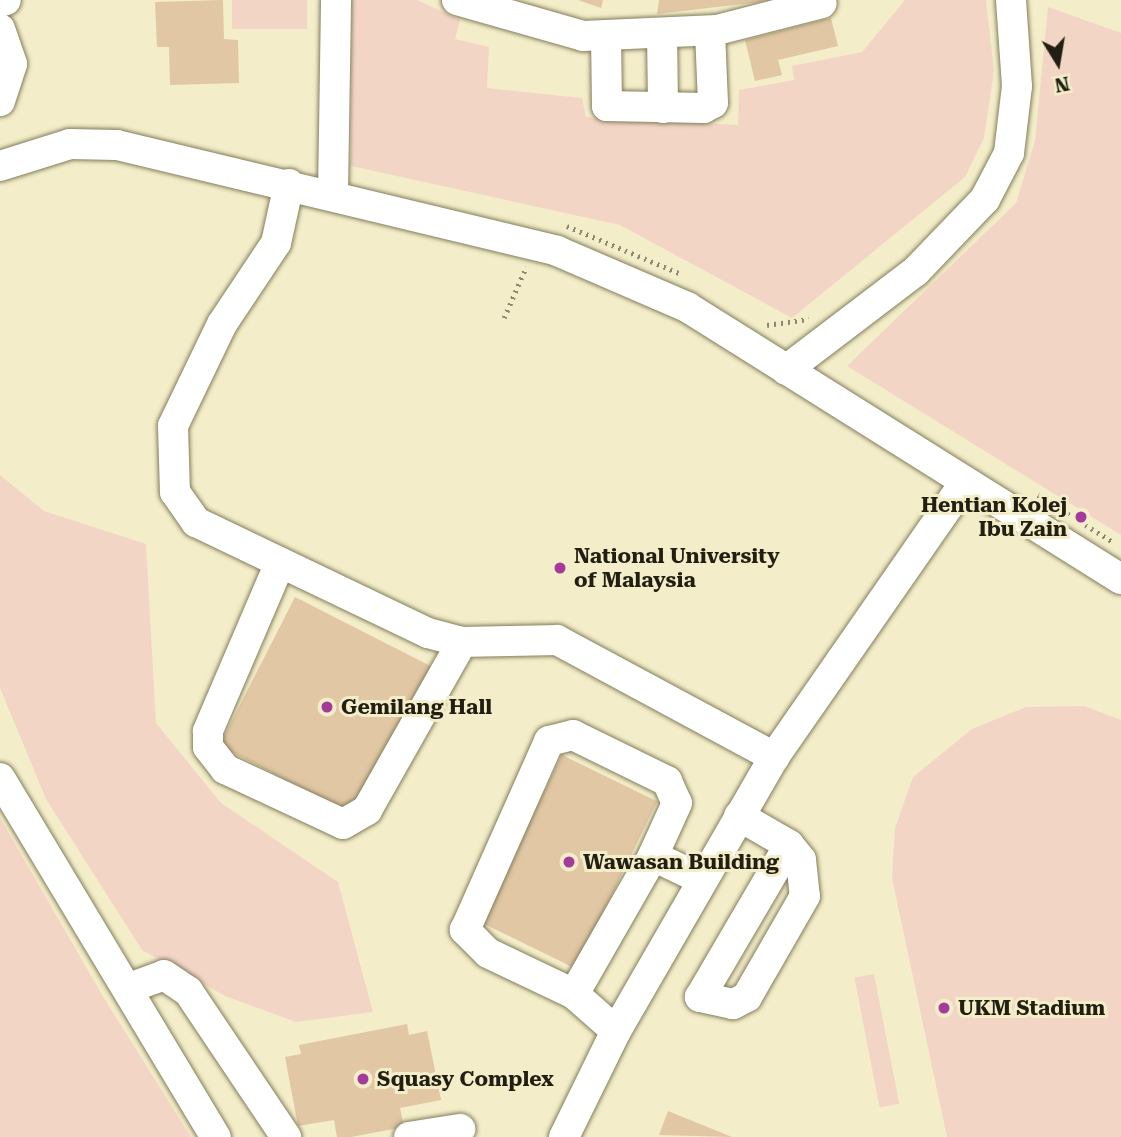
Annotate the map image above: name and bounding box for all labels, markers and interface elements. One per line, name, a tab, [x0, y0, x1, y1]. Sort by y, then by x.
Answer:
north arrow	[1023, 28, 1093, 98]
text: N	[1053, 71, 1071, 97]
place label: Hentian Kolej Ibu Zain	[921, 492, 1067, 542]
marker: Hentian Kolej Ibu Zain	[1073, 509, 1089, 525]
place label: National University of Malaysia	[574, 543, 780, 593]
marker: National University of Malaysia	[552, 560, 568, 576]
place label: Gemilang Hall	[341, 694, 492, 720]
marker: Gemilang Hall	[319, 699, 335, 715]
place label: Wawasan Building	[583, 849, 779, 875]
marker: Wawasan Building	[561, 854, 577, 870]
place label: UKM Stadium	[958, 995, 1105, 1021]
marker: UKM Stadium	[936, 1000, 952, 1016]
place label: Squasy Complex	[377, 1066, 554, 1092]
marker: Squasy Complex	[355, 1071, 371, 1087]

